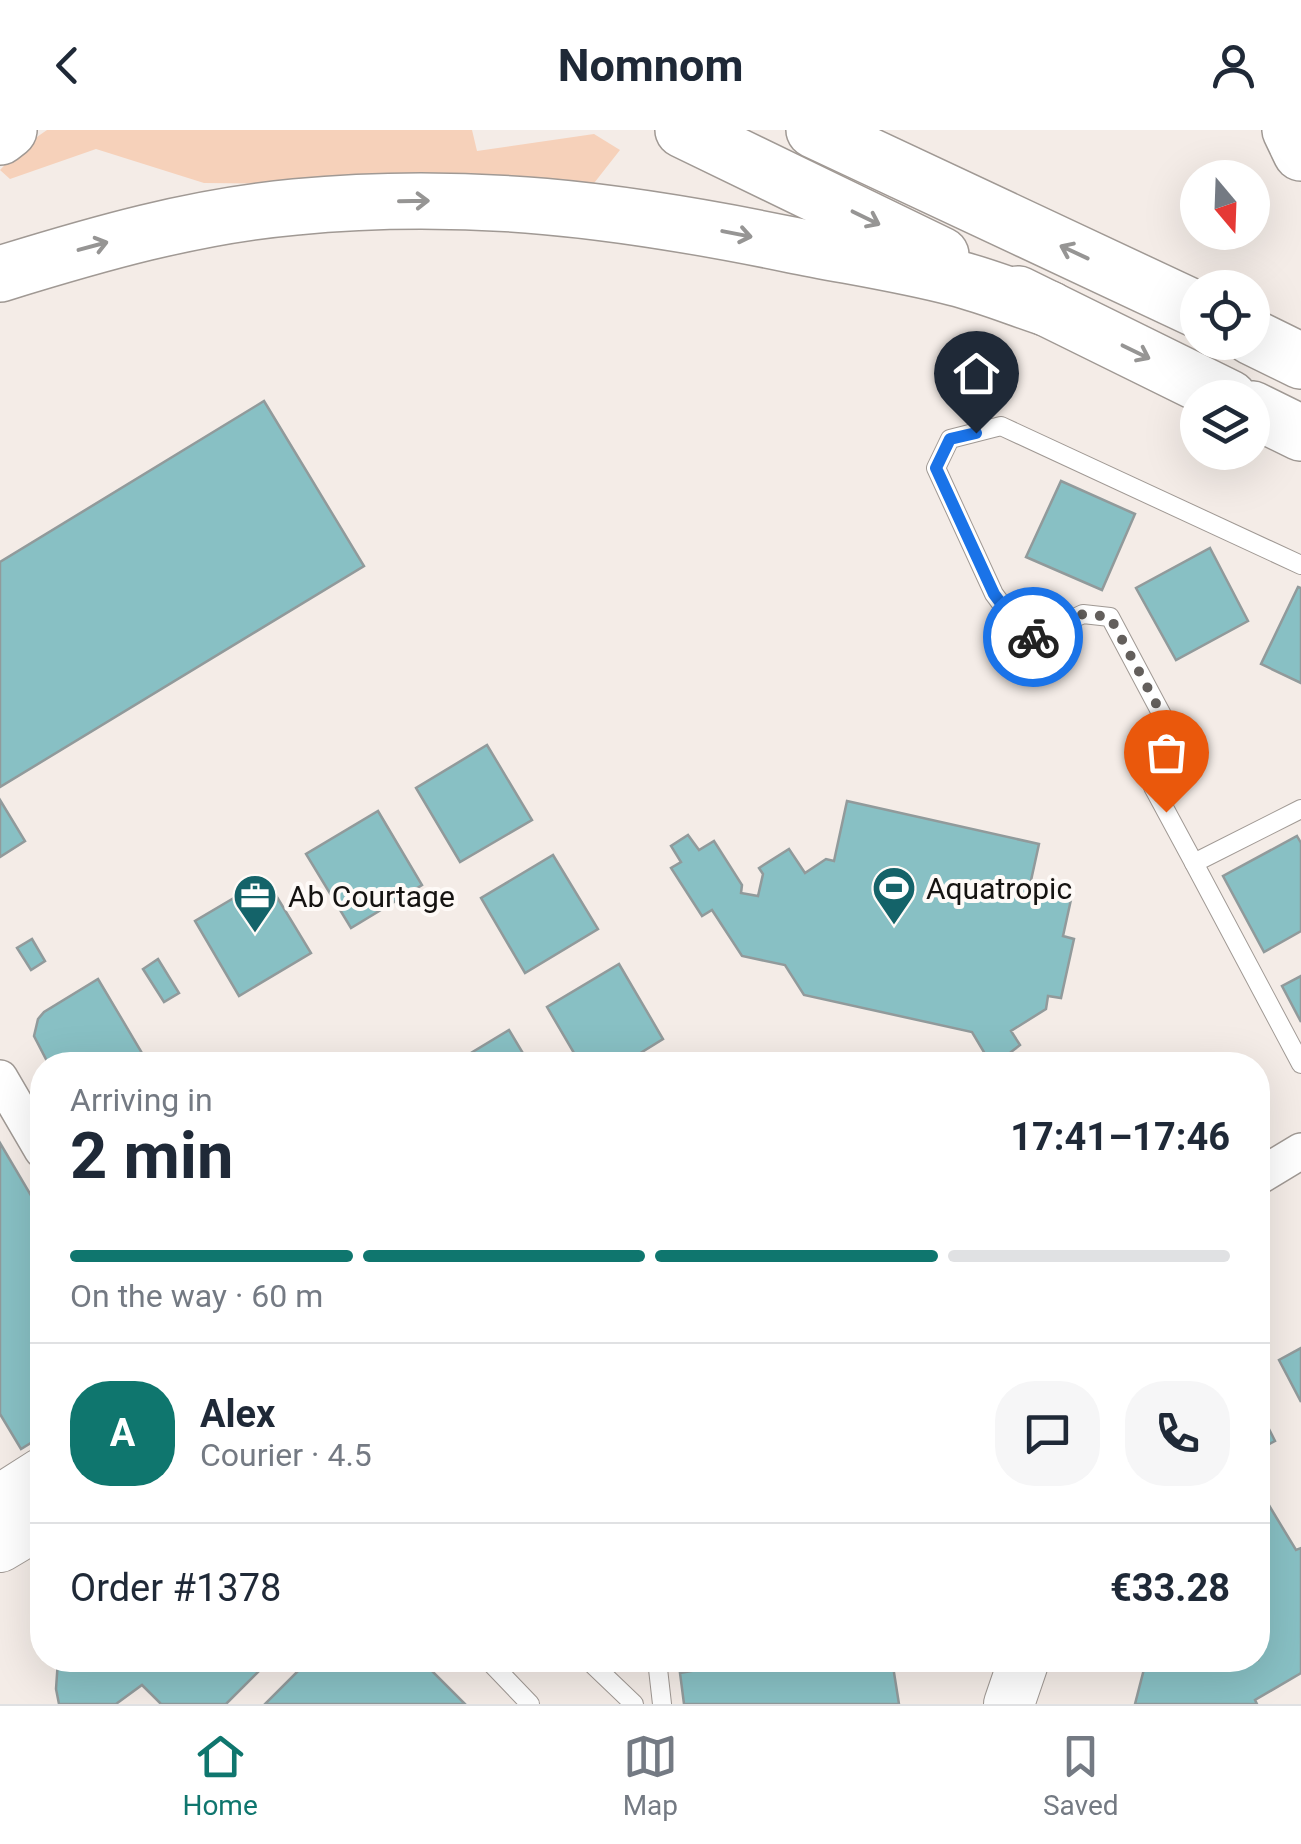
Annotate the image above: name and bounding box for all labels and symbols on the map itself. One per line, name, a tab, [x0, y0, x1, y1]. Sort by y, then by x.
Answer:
north arrow	[1180, 160, 1270, 250]
one-way arrow	[398, 191, 430, 210]
one-way arrow	[851, 209, 880, 228]
one-way arrow	[720, 225, 752, 244]
one-way arrow	[77, 235, 108, 254]
one-way arrow	[1060, 241, 1090, 260]
pin	[934, 331, 1019, 434]
one-way arrow	[1121, 343, 1151, 362]
courier	[983, 587, 1083, 687]
pin	[1124, 710, 1209, 813]
sports icon: Aquatropic	[871, 865, 917, 926]
place label: Aquatropic	[926, 871, 1072, 906]
office icon: Ab Courtage	[232, 873, 278, 934]
place label: Ab Courtage	[288, 879, 455, 914]

